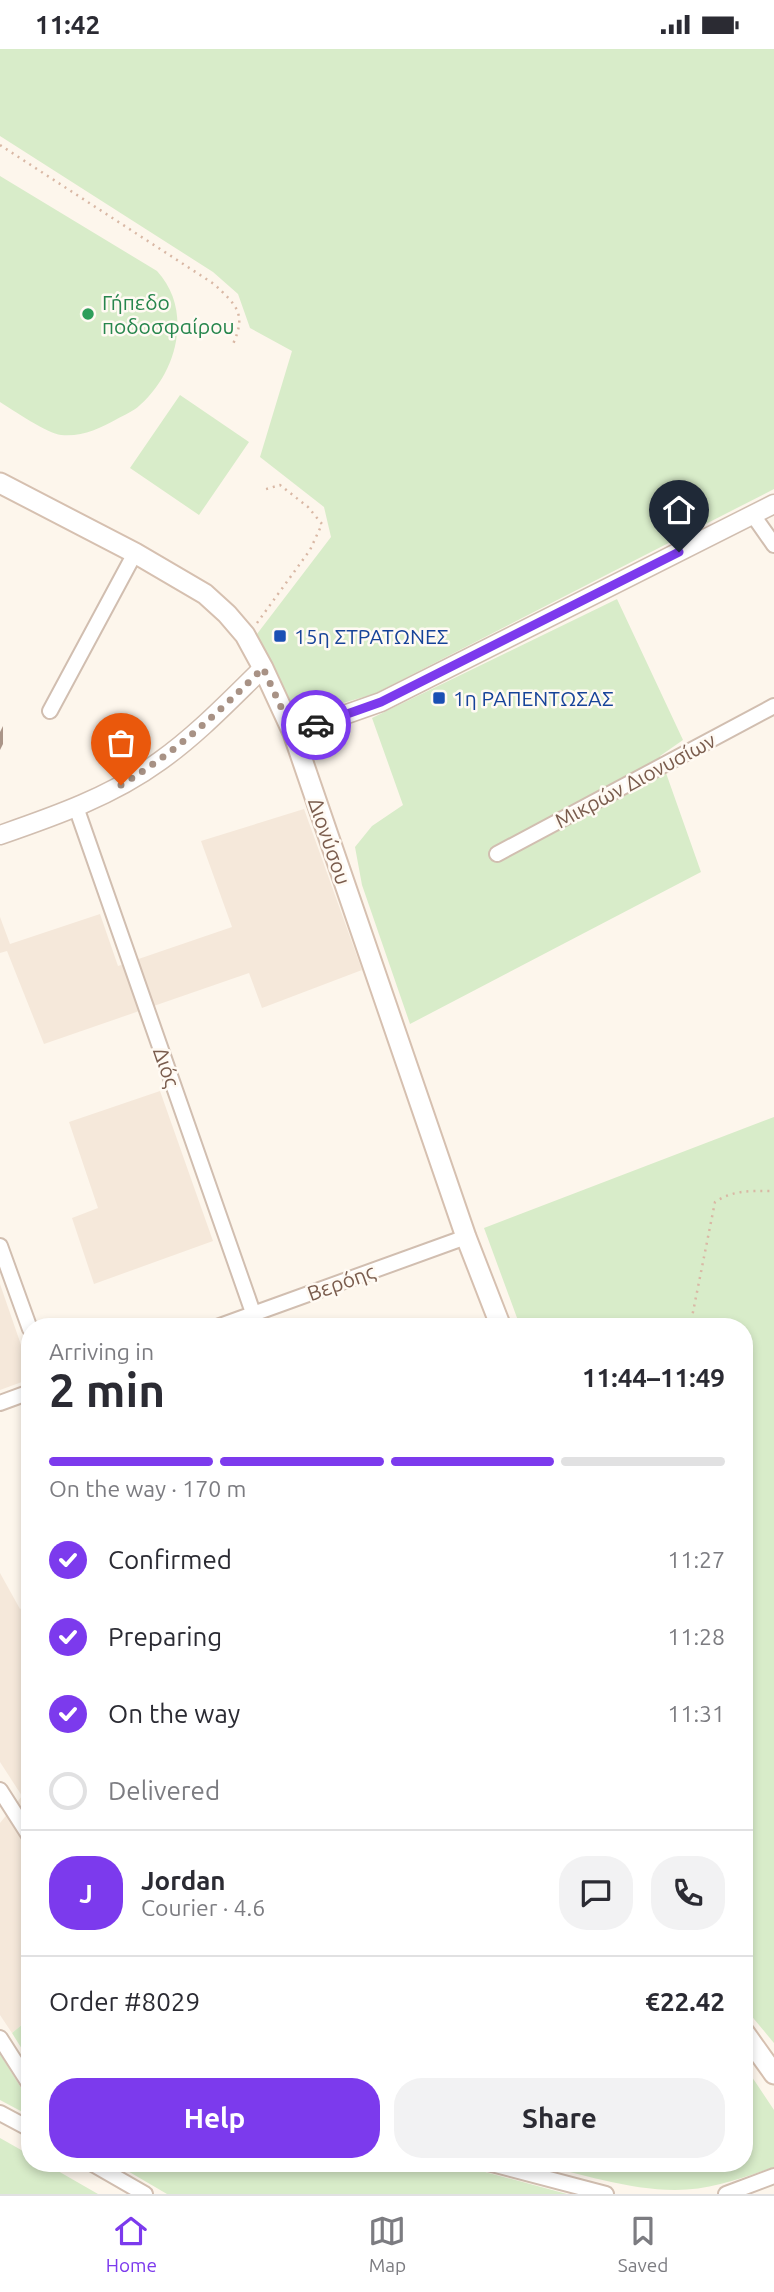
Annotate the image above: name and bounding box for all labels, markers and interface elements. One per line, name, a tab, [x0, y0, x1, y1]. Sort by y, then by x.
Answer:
text: 11:42	[35, 10, 100, 39]
place label: Γήπεδο ποδοσφαίρου	[102, 290, 234, 338]
marker: Γήπεδο ποδοσφαίρου	[80, 306, 96, 322]
pin	[649, 480, 709, 552]
icon: home	[660, 491, 698, 529]
place label: 15η ΣΤΡΑΤΩΝΕΣ	[294, 624, 449, 648]
marker: 15η ΣΤΡΑΤΩΝΕΣ	[272, 628, 288, 644]
place label: 1η ΡΑΠΕΝΤΩΣΑΣ	[453, 686, 614, 710]
courier	[281, 690, 351, 760]
marker: 1η ΡΑΠΕΝΤΩΣΑΣ	[431, 690, 447, 706]
icon: car	[297, 706, 335, 744]
pin	[91, 713, 151, 785]
icon: bag	[102, 724, 140, 762]
street label: Μικρών Διονυσίων	[551, 728, 719, 832]
street label: Διονύσου	[304, 794, 356, 888]
street label: Διός	[149, 1044, 185, 1091]
street label: Βερόης	[304, 1259, 378, 1305]
text: Arriving in	[49, 1339, 154, 1364]
text: 11:44–11:49	[582, 1363, 725, 1392]
text: 2 min	[49, 1364, 165, 1416]
text: On the way · 170 m	[49, 1476, 246, 1501]
icon: check	[49, 1541, 87, 1579]
text: Confirmed	[108, 1545, 232, 1574]
text: 11:27	[667, 1547, 725, 1572]
icon: check	[49, 1618, 87, 1656]
text: Preparing	[108, 1622, 222, 1651]
text: 11:28	[667, 1624, 725, 1649]
icon: check	[49, 1695, 87, 1733]
text: On the way	[108, 1699, 240, 1728]
text: 11:31	[667, 1701, 725, 1726]
text: Delivered	[108, 1776, 220, 1805]
button: chat	[559, 1856, 633, 1930]
button: phone	[651, 1856, 725, 1930]
text: Jordan	[141, 1866, 226, 1895]
text: J	[79, 1879, 93, 1908]
text: Courier · 4.6	[141, 1895, 265, 1920]
text: Order #8029	[49, 1987, 200, 2016]
text: €22.42	[645, 1987, 725, 2016]
button: Help	[49, 2078, 380, 2158]
button: Share	[394, 2078, 725, 2158]
tab: Home	[106, 2212, 157, 2276]
tab: Map	[368, 2212, 406, 2276]
tab: Saved	[618, 2212, 668, 2276]

